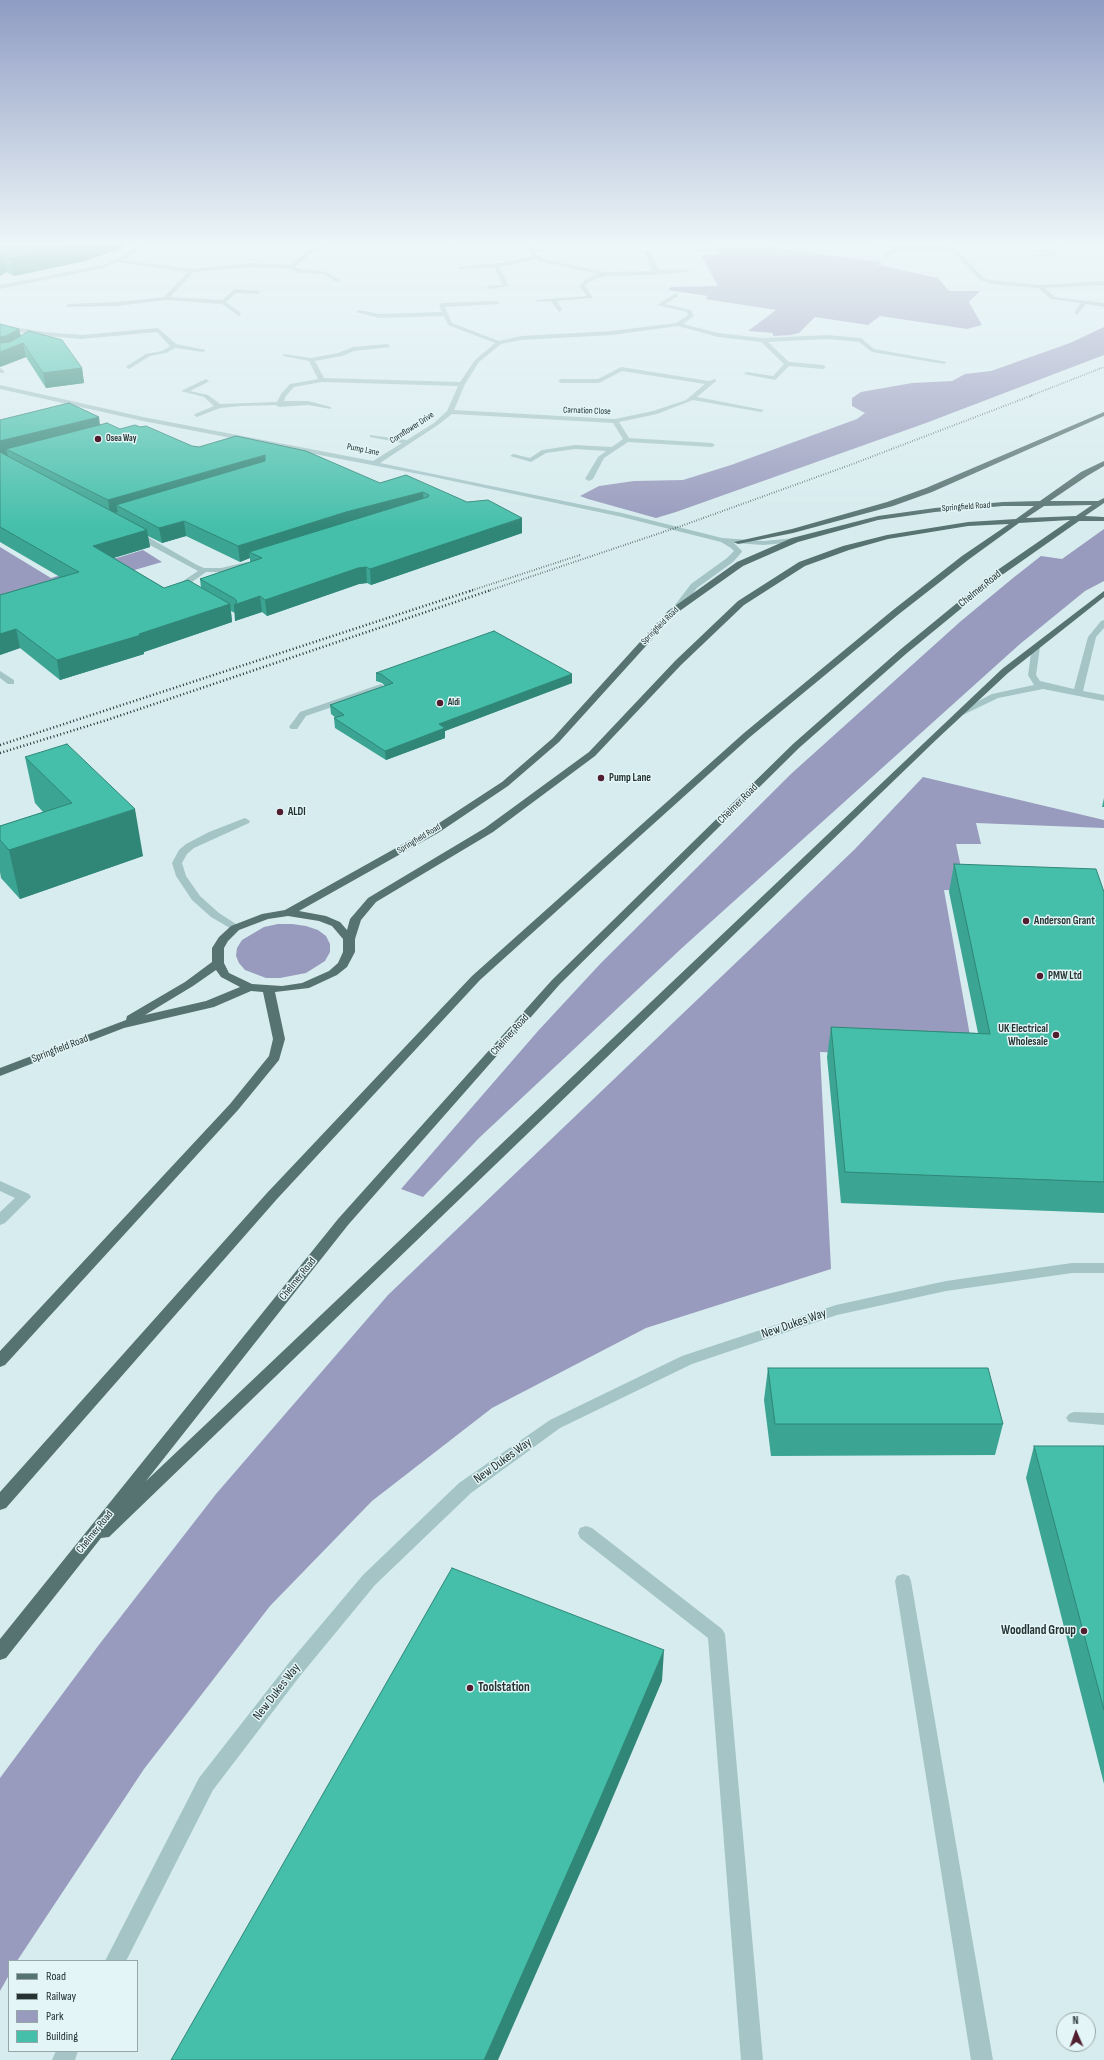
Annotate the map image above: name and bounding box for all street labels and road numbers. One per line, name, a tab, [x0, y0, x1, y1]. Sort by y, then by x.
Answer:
street label: Carnation Close	[563, 405, 611, 417]
street label: Cornflower Drive	[388, 410, 436, 446]
street label: Pump Lane	[346, 442, 380, 458]
street label: Springfield Road	[941, 500, 991, 514]
street label: Chelmer Road	[956, 568, 1004, 610]
street label: Springfield Road	[639, 605, 681, 647]
street label: Chelmer Road	[715, 781, 761, 827]
street label: Springfield Road	[395, 822, 443, 856]
street label: Chelmer Road	[488, 1012, 532, 1058]
street label: Springfield Road	[30, 1032, 90, 1066]
street label: Chelmer Road	[277, 1255, 319, 1303]
street label: New Dukes Way	[759, 1306, 829, 1342]
street label: New Dukes Way	[471, 1435, 535, 1487]
street label: Chelmer Road	[74, 1508, 116, 1556]
street label: New Dukes Way	[250, 1660, 304, 1724]

